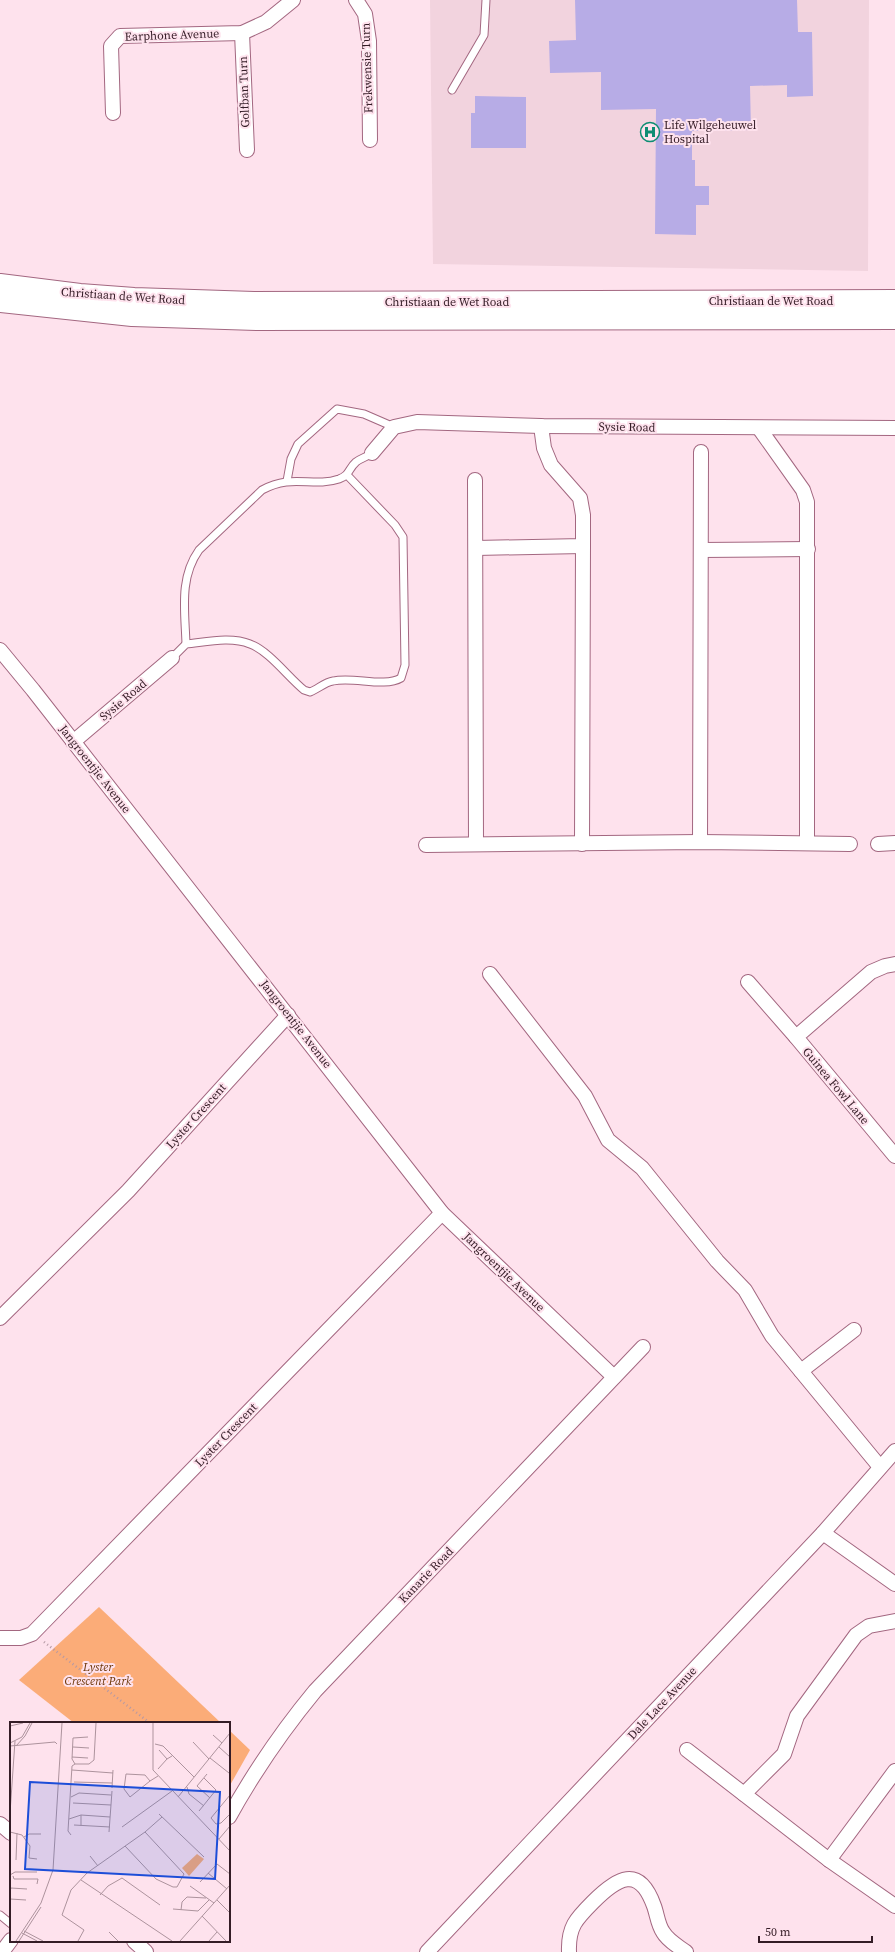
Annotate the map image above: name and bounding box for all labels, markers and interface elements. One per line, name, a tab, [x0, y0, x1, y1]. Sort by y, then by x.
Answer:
street label: Frekwensie Turn	[357, 23, 377, 113]
street label: Earphone Avenue	[124, 25, 220, 45]
street label: Golfban Turn	[235, 56, 253, 128]
place label: Life Wilgeheuwel Hospital	[664, 117, 757, 147]
hospital icon: Life Wilgeheuwel Hospital	[639, 121, 661, 143]
street label: Christiaan de Wet Road	[60, 284, 186, 308]
street label: Christiaan de Wet Road	[709, 293, 833, 309]
street label: Christiaan de Wet Road	[385, 294, 509, 310]
street label: Sysie Road	[598, 419, 656, 435]
street label: Sysie Road	[96, 675, 150, 724]
street label: Jangroentjie Avenue	[55, 721, 134, 816]
street label: Jangroentjie Avenue	[256, 976, 335, 1071]
street label: Guinea Fowl Lane	[799, 1044, 873, 1128]
street label: Lyster Crescent	[162, 1080, 230, 1152]
street label: Jangroentjie Avenue	[459, 1228, 548, 1315]
street label: Lyster Crescent	[191, 1400, 261, 1470]
street label: Kanarie Road	[395, 1543, 457, 1606]
park label: Lyster Crescent Park	[65, 1659, 132, 1689]
street label: Dale Lace Avenue	[624, 1663, 700, 1743]
inset map	[10, 1722, 230, 1942]
scale bar	[759, 1918, 872, 1944]
text: 50 m	[765, 1924, 791, 1940]

